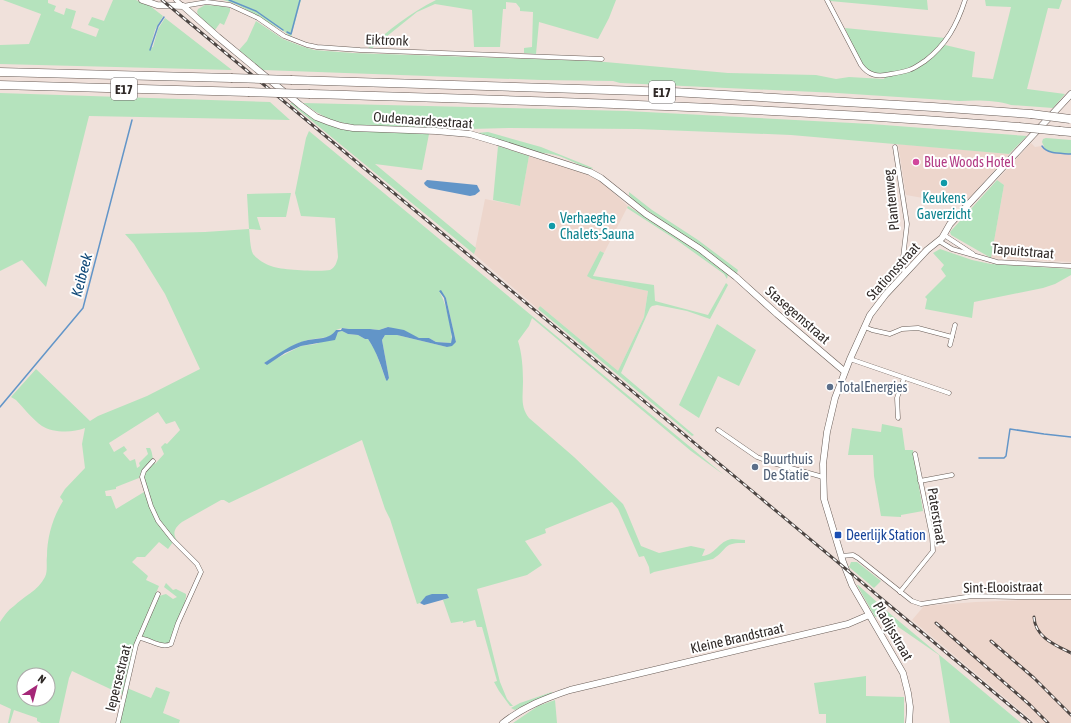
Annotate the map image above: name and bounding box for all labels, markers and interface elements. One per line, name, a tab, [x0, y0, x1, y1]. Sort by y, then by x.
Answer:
street label: Eiktronk	[365, 31, 409, 49]
road number: E17	[111, 78, 137, 100]
road number: E17	[649, 81, 675, 103]
street label: Oudenaardsestraat	[373, 109, 473, 131]
place label: Blue Woods Hotel	[924, 154, 1015, 170]
marker: Blue Woods Hotel	[911, 157, 921, 167]
street label: Plantenweg	[880, 169, 902, 231]
marker: Keukens Gaverzicht	[939, 178, 949, 188]
place label: Keukens Gaverzicht	[917, 190, 971, 222]
place label: Verhaeghe Chalets-Sauna	[560, 210, 634, 242]
marker: Verhaeghe Chalets-Sauna	[547, 221, 557, 231]
street label: Stationsstraat	[863, 239, 923, 303]
street label: Tapuitstraat	[991, 240, 1055, 262]
water label: Keibeek	[68, 251, 96, 298]
street label: Stasegemstraat	[763, 283, 833, 347]
place label: TotalEnergies	[838, 379, 908, 395]
marker: TotalEnergies	[825, 382, 835, 392]
place label: Buurthuis De Statie	[763, 451, 813, 483]
marker: Buurthuis De Statie	[750, 462, 760, 472]
street label: Paterstraat	[925, 486, 949, 546]
place label: Deerlijk Station	[846, 527, 926, 543]
marker: Deerlijk Station	[833, 530, 843, 540]
street label: Sint-Elooistraat	[963, 578, 1043, 596]
street label: Pladijsstraat	[870, 599, 916, 663]
street label: Kleine Brandstraat	[689, 619, 785, 657]
street label: Iepersestraat	[102, 643, 134, 713]
north arrow	[16, 667, 56, 707]
text: N	[36, 672, 48, 686]

